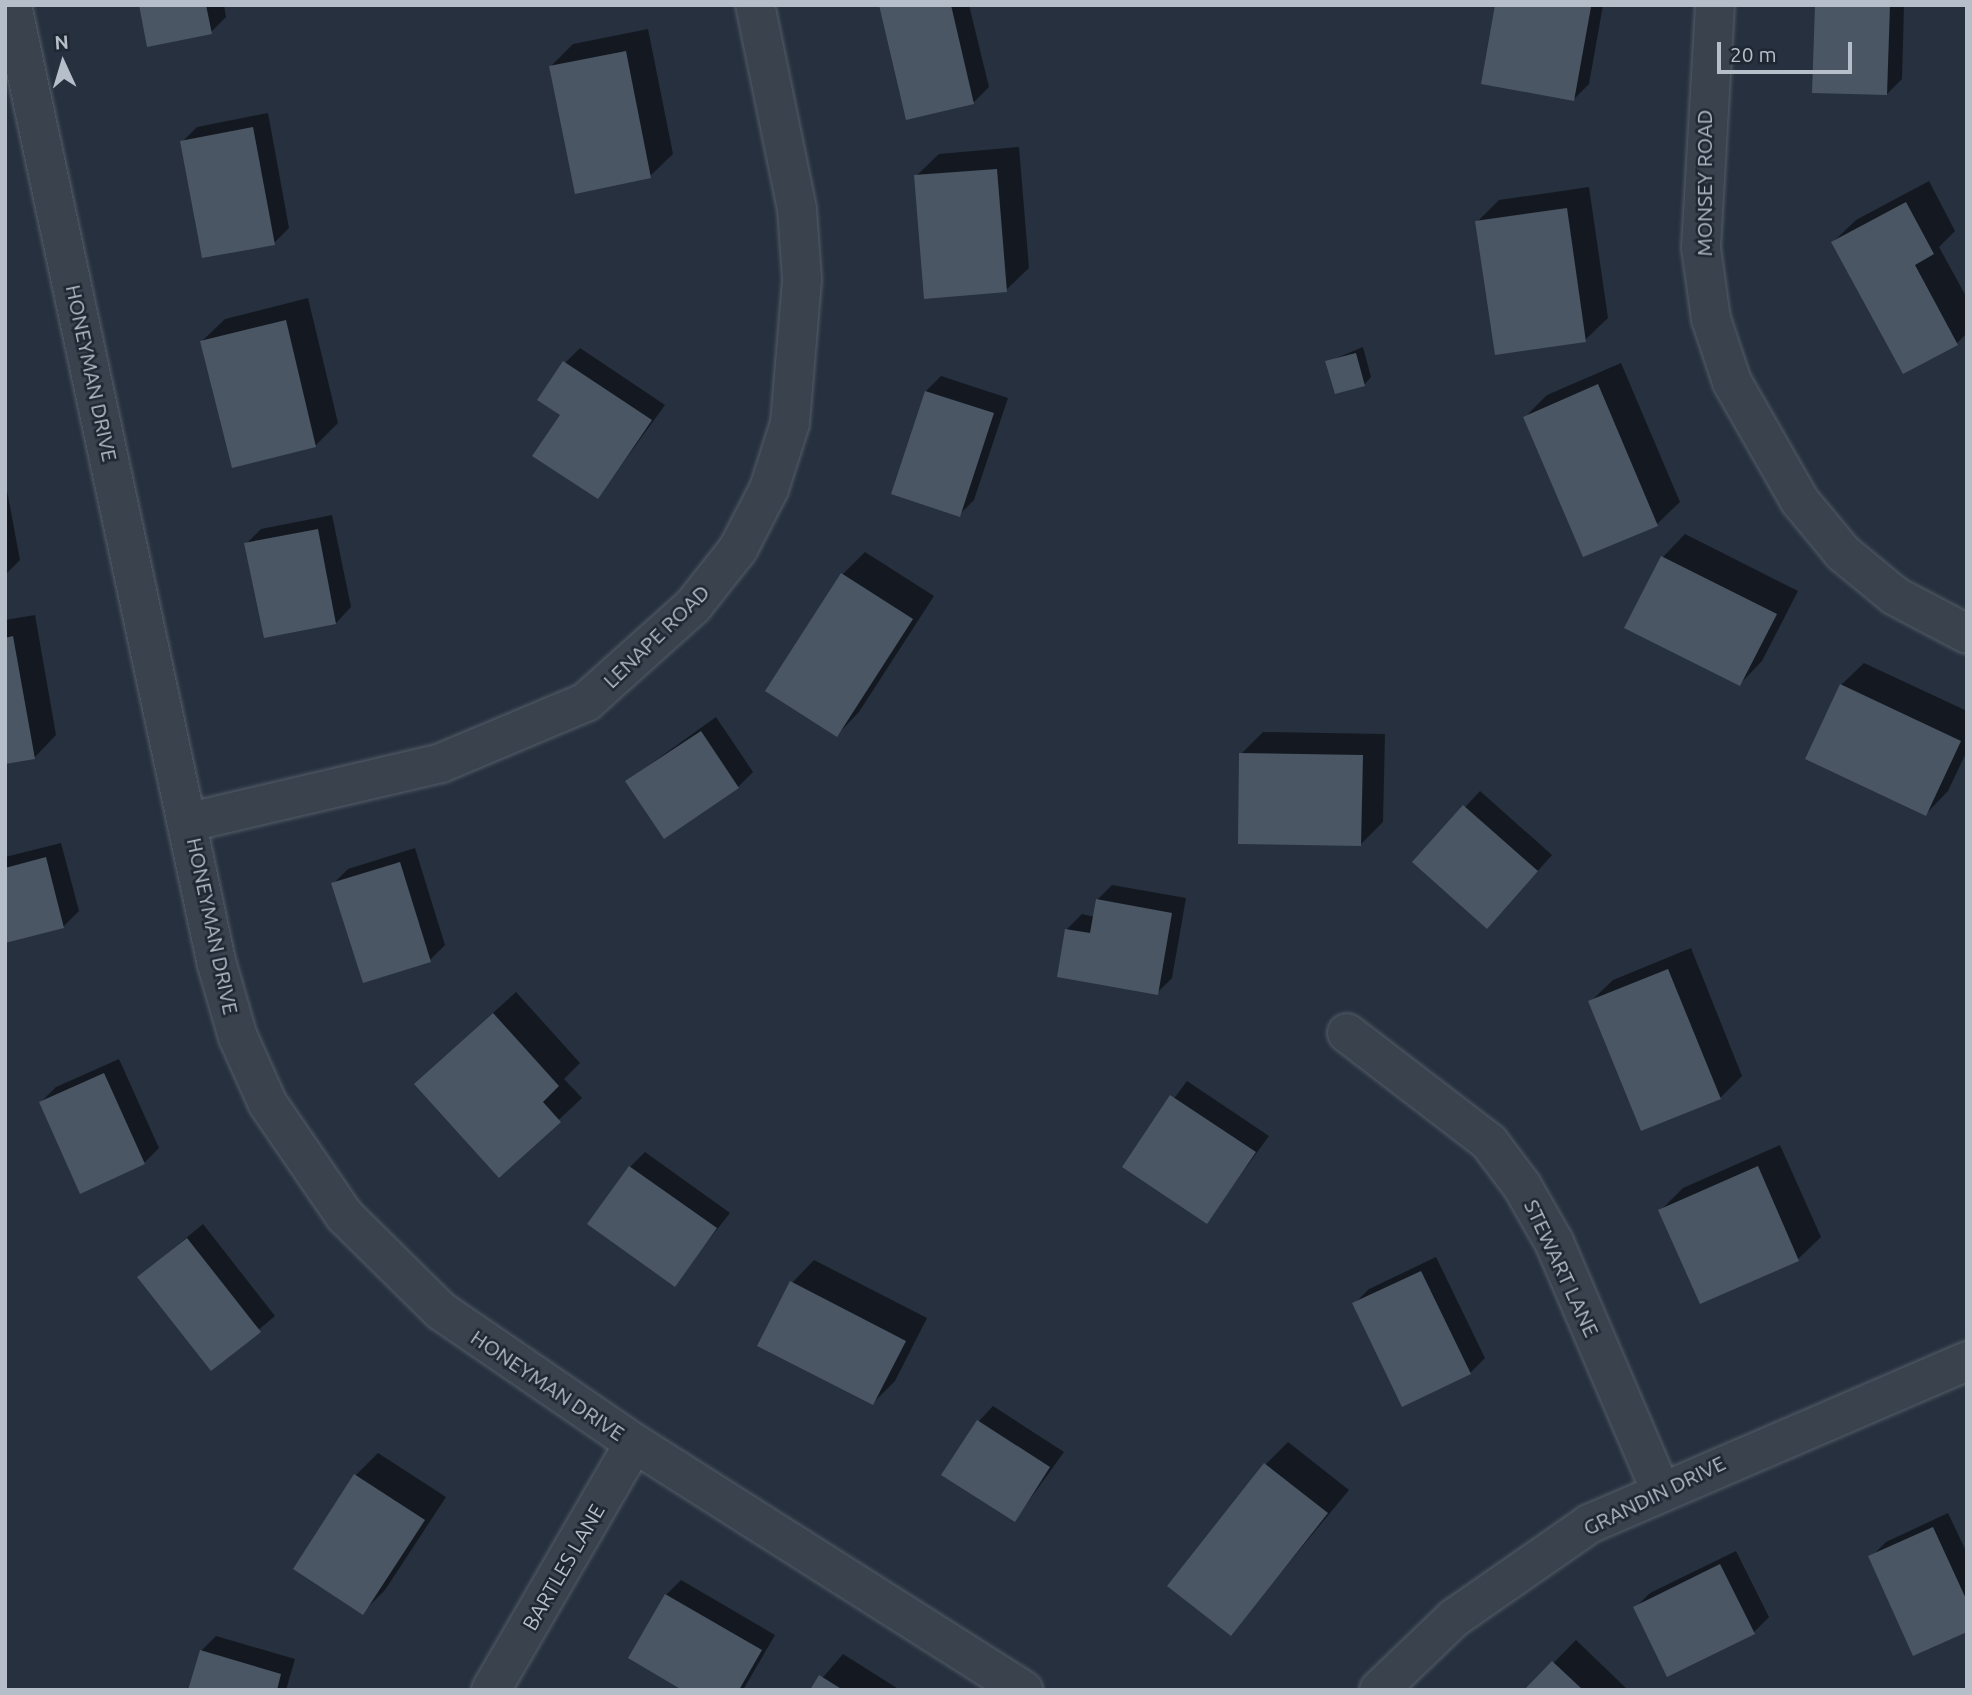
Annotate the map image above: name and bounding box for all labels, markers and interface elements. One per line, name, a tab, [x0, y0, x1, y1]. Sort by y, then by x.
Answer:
north arrow	[28, 28, 98, 98]
scale bar	[1720, 28, 1855, 72]
text: N	[54, 31, 69, 54]
text: 20 m	[1730, 42, 1777, 66]
street label: MONSEY ROAD	[1691, 110, 1717, 256]
street label: HONEYMAN DRIVE	[61, 282, 123, 464]
street label: LENAPE ROAD	[598, 579, 714, 693]
street label: HONEYMAN DRIVE	[182, 835, 244, 1017]
street label: STEWART LANE	[1519, 1195, 1605, 1341]
street label: HONEYMAN DRIVE	[466, 1324, 630, 1446]
street label: GRANDIN DRIVE	[1579, 1450, 1729, 1540]
street label: BARTLES LANE	[517, 1499, 609, 1635]

